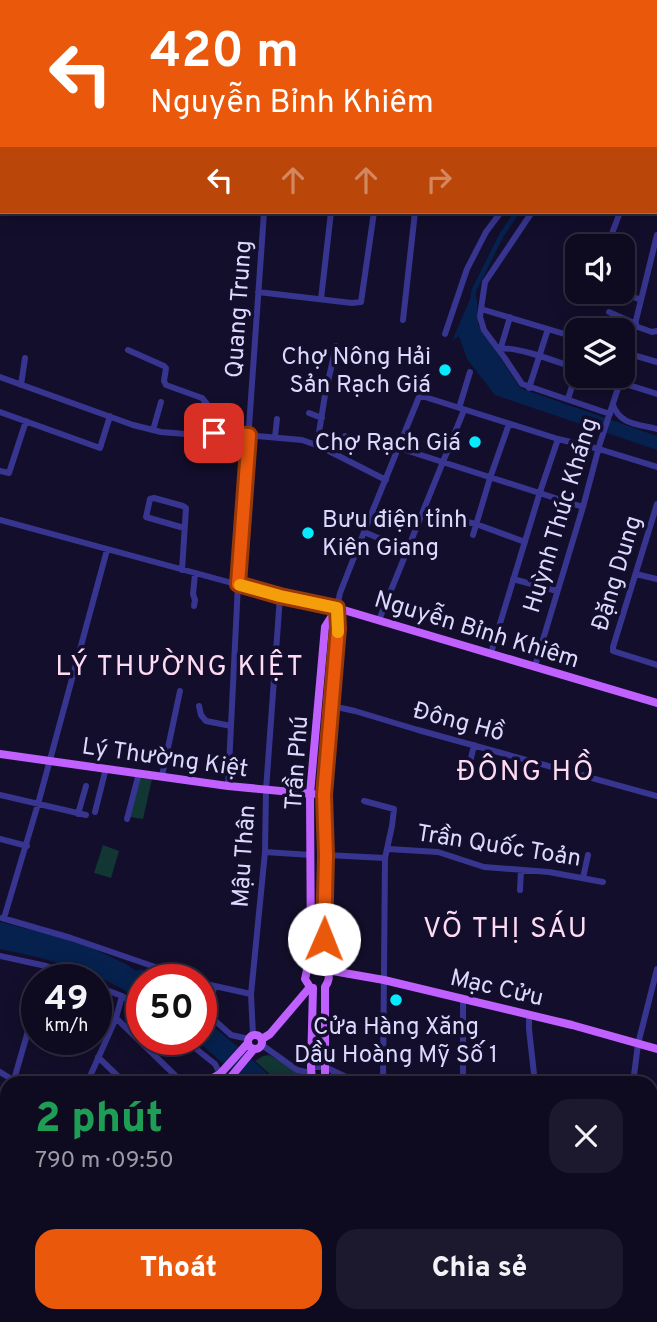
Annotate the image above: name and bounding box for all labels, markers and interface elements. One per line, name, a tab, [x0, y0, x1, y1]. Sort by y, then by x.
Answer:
text: 420 m	[150, 23, 299, 85]
icon: left	[35, 28, 126, 119]
text: Nguyễn Bỉnh Khiêm	[150, 84, 434, 124]
icon: left	[201, 161, 239, 199]
icon: ahead	[274, 161, 312, 199]
icon: ahead	[347, 161, 385, 199]
icon: right	[420, 161, 458, 199]
map controls	[565, 234, 635, 388]
button: sound	[565, 234, 635, 304]
street label: Quang Trung	[220, 239, 260, 379]
button: layers	[565, 318, 635, 388]
place label: Chợ Nông Hải Sản Rạch Giá	[281, 343, 431, 401]
marker: Chợ Nông Hải Sản Rạch Giá	[437, 362, 453, 378]
pin	[184, 403, 244, 463]
icon: arrive	[195, 414, 233, 452]
street label: Huỳnh Thúc Kháng	[518, 414, 606, 617]
place label: Chợ Rạch Giá	[315, 429, 461, 459]
marker: Chợ Rạch Giá	[467, 434, 483, 450]
place label: Bưu điện tỉnh Kiên Giang	[322, 506, 468, 564]
street label: Đặng Dung	[586, 512, 650, 635]
marker: Bưu điện tỉnh Kiên Giang	[300, 525, 316, 541]
street label: Nguyễn Bỉnh Khiêm	[370, 584, 583, 676]
district label: LÝ THƯỜNG KIỆT	[55, 648, 305, 686]
street label: Đông Hồ	[409, 695, 508, 750]
street label: Trần Phú	[279, 715, 316, 811]
street label: Lý Thường Kiệt	[80, 732, 250, 785]
district label: ĐÔNG HỒ	[456, 749, 596, 791]
street label: Mậu Thân	[226, 804, 264, 909]
street label: Trần Quốc Toản	[414, 818, 583, 875]
position arrow	[287, 902, 361, 976]
district label: VÕ THỊ SÁU	[423, 910, 589, 948]
speed limit sign: 50	[126, 964, 217, 1055]
street label: Mạc Cửu	[447, 964, 546, 1014]
text: 49	[44, 978, 89, 1022]
marker: Cửa Hàng Xăng Dầu Hoàng Mỹ Số 1	[388, 992, 404, 1008]
place label: Cửa Hàng Xăng Dầu Hoàng Mỹ Số 1	[294, 1013, 498, 1071]
text: km/h	[45, 1015, 88, 1038]
text: 2 phút	[35, 1094, 163, 1147]
button: close	[549, 1099, 623, 1173]
text: 790 m · 09:50	[35, 1147, 174, 1176]
button: Thoát	[35, 1229, 322, 1309]
button: Chia sẻ	[336, 1229, 623, 1309]

